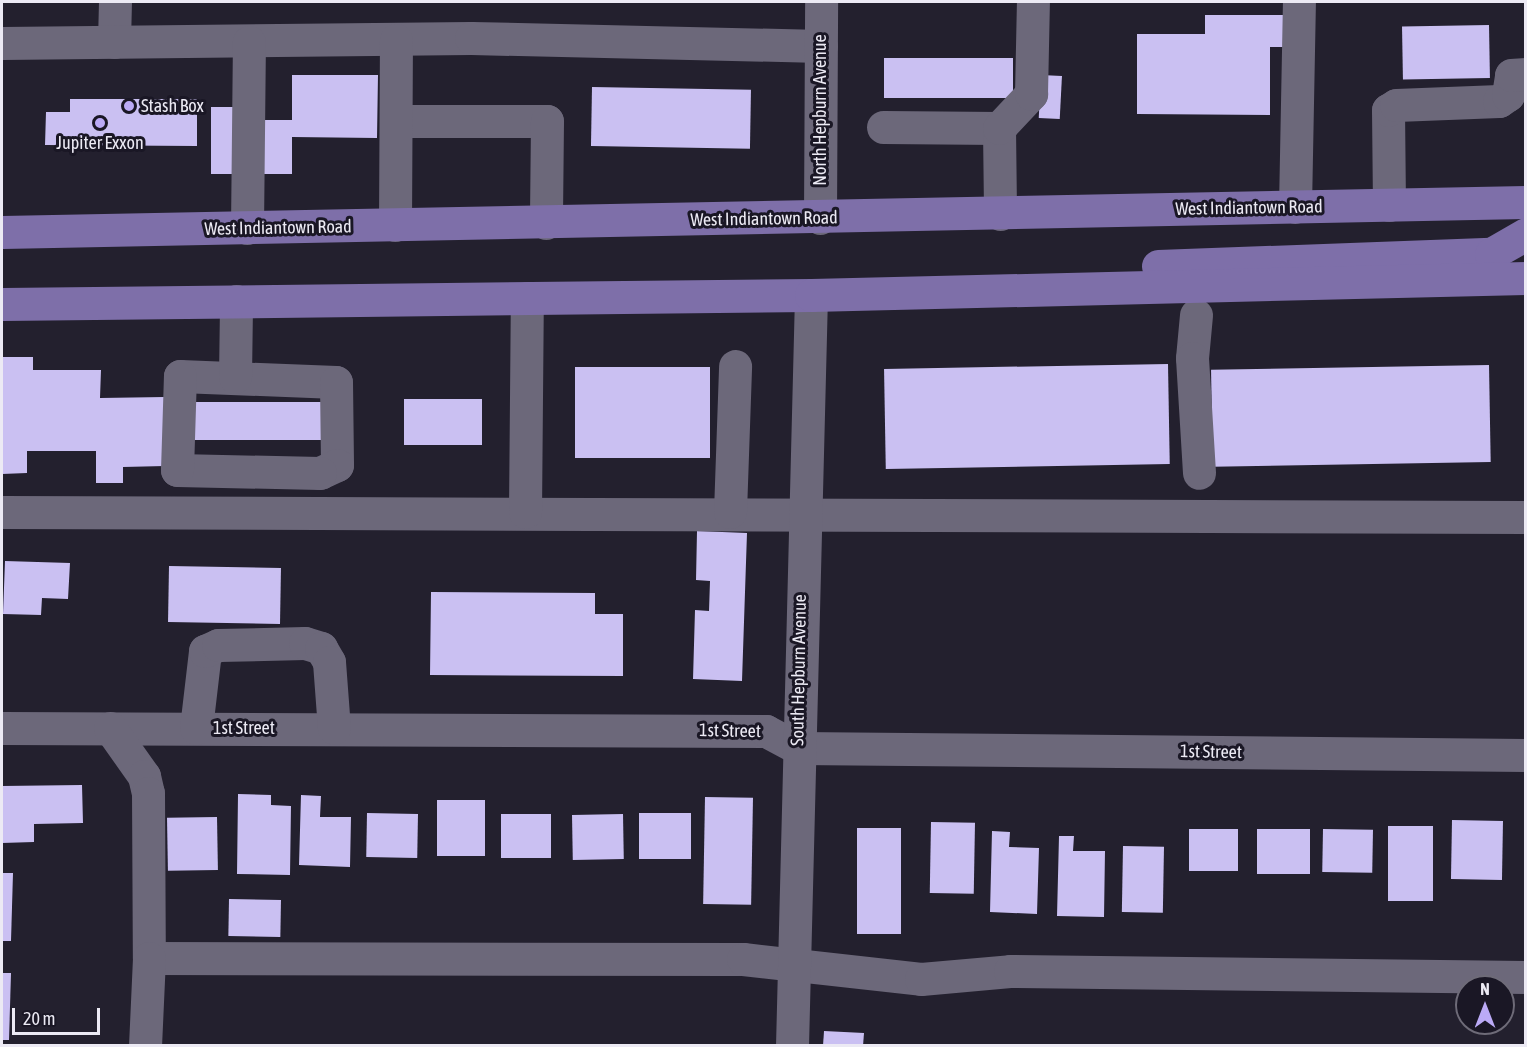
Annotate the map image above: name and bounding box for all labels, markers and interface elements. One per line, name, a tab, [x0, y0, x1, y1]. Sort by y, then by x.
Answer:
street label: North Hepburn Avenue	[809, 34, 831, 186]
place label: Stash Box	[141, 95, 204, 117]
marker: Stash Box	[122, 99, 136, 113]
marker: Jupiter Exxon	[93, 116, 107, 130]
place label: Jupiter Exxon	[56, 132, 144, 154]
street label: West Indiantown Road	[1175, 196, 1323, 220]
street label: West Indiantown Road	[690, 207, 838, 231]
street label: West Indiantown Road	[204, 216, 352, 240]
street label: South Hepburn Avenue	[787, 594, 811, 746]
street label: 1st Street	[213, 717, 275, 739]
street label: 1st Street	[699, 720, 761, 742]
street label: 1st Street	[1180, 741, 1242, 763]
north arrow	[1455, 975, 1515, 1035]
text: N	[1480, 980, 1490, 998]
scale bar	[15, 996, 104, 1034]
text: 20 m	[23, 1008, 55, 1029]

